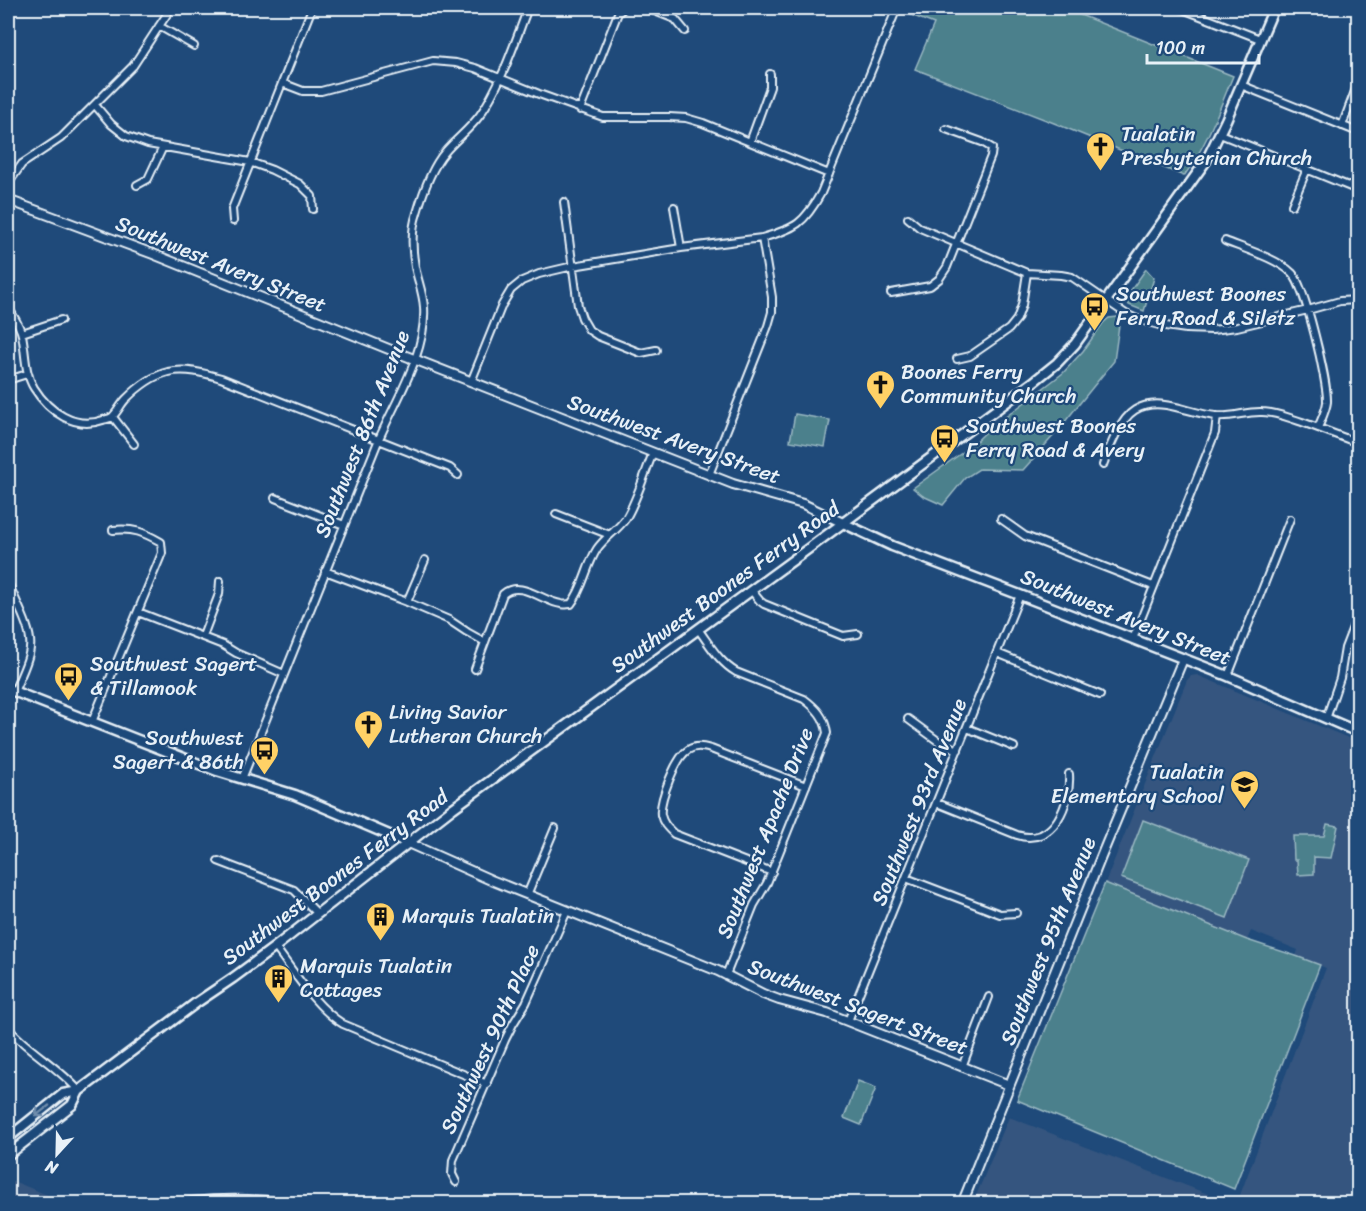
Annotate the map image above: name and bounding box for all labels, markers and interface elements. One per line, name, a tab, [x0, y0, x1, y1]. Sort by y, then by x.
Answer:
scale bar	[1147, 27, 1260, 65]
text: 100 m	[1156, 32, 1205, 64]
place label: Tualatin Presbyterian Church	[1121, 115, 1312, 177]
church icon: Tualatin Presbyterian Church	[1084, 130, 1116, 172]
street label: Southwest Avery Street	[110, 204, 332, 324]
place label: Southwest Boones Ferry Road & Siletz	[1116, 275, 1296, 337]
bus stop icon: Southwest Boones Ferry Road & Siletz	[1079, 290, 1111, 332]
street label: Southwest 86th Avenue	[303, 324, 421, 544]
place label: Boones Ferry Community Church	[901, 353, 1076, 415]
church icon: Boones Ferry Community Church	[864, 368, 896, 410]
street label: Southwest Avery Street	[562, 383, 786, 495]
place label: Southwest Boones Ferry Road & Avery	[966, 407, 1145, 469]
bus stop icon: Southwest Boones Ferry Road & Avery	[929, 422, 961, 464]
street label: Southwest Boones Ferry Road	[602, 489, 849, 684]
street label: Southwest Avery Street	[1015, 557, 1237, 677]
place label: Southwest Sagert & Tillamook	[90, 645, 257, 707]
bus stop icon: Southwest Sagert & Tillamook	[53, 660, 85, 702]
street label: Southwest 93rd Avenue	[860, 692, 978, 912]
place label: Living Savior Lutheran Church	[389, 693, 542, 755]
church icon: Living Savior Lutheran Church	[352, 708, 384, 750]
place label: Southwest Sagert & 86th	[113, 719, 244, 781]
street label: Southwest Apache Drive	[705, 721, 825, 944]
bus stop icon: Southwest Sagert & 86th	[249, 734, 281, 776]
place label: Tualatin Elementary School	[1051, 753, 1225, 815]
school or university icon: Tualatin Elementary School	[1229, 768, 1261, 810]
street label: Southwest Boones Ferry Road	[213, 778, 458, 975]
street label: Southwest 95th Avenue	[989, 831, 1107, 1051]
place label: Marquis Tualatin	[402, 897, 554, 935]
building icon: Marquis Tualatin	[365, 900, 397, 942]
street label: Southwest 90th Place	[429, 938, 551, 1140]
place label: Marquis Tualatin Cottages	[300, 947, 452, 1009]
street label: Southwest Sagert Street	[742, 947, 974, 1067]
building icon: Marquis Tualatin Cottages	[263, 962, 295, 1004]
one-way arrow	[34, 1104, 50, 1117]
north arrow	[27, 1124, 87, 1184]
text: N	[40, 1152, 63, 1183]

